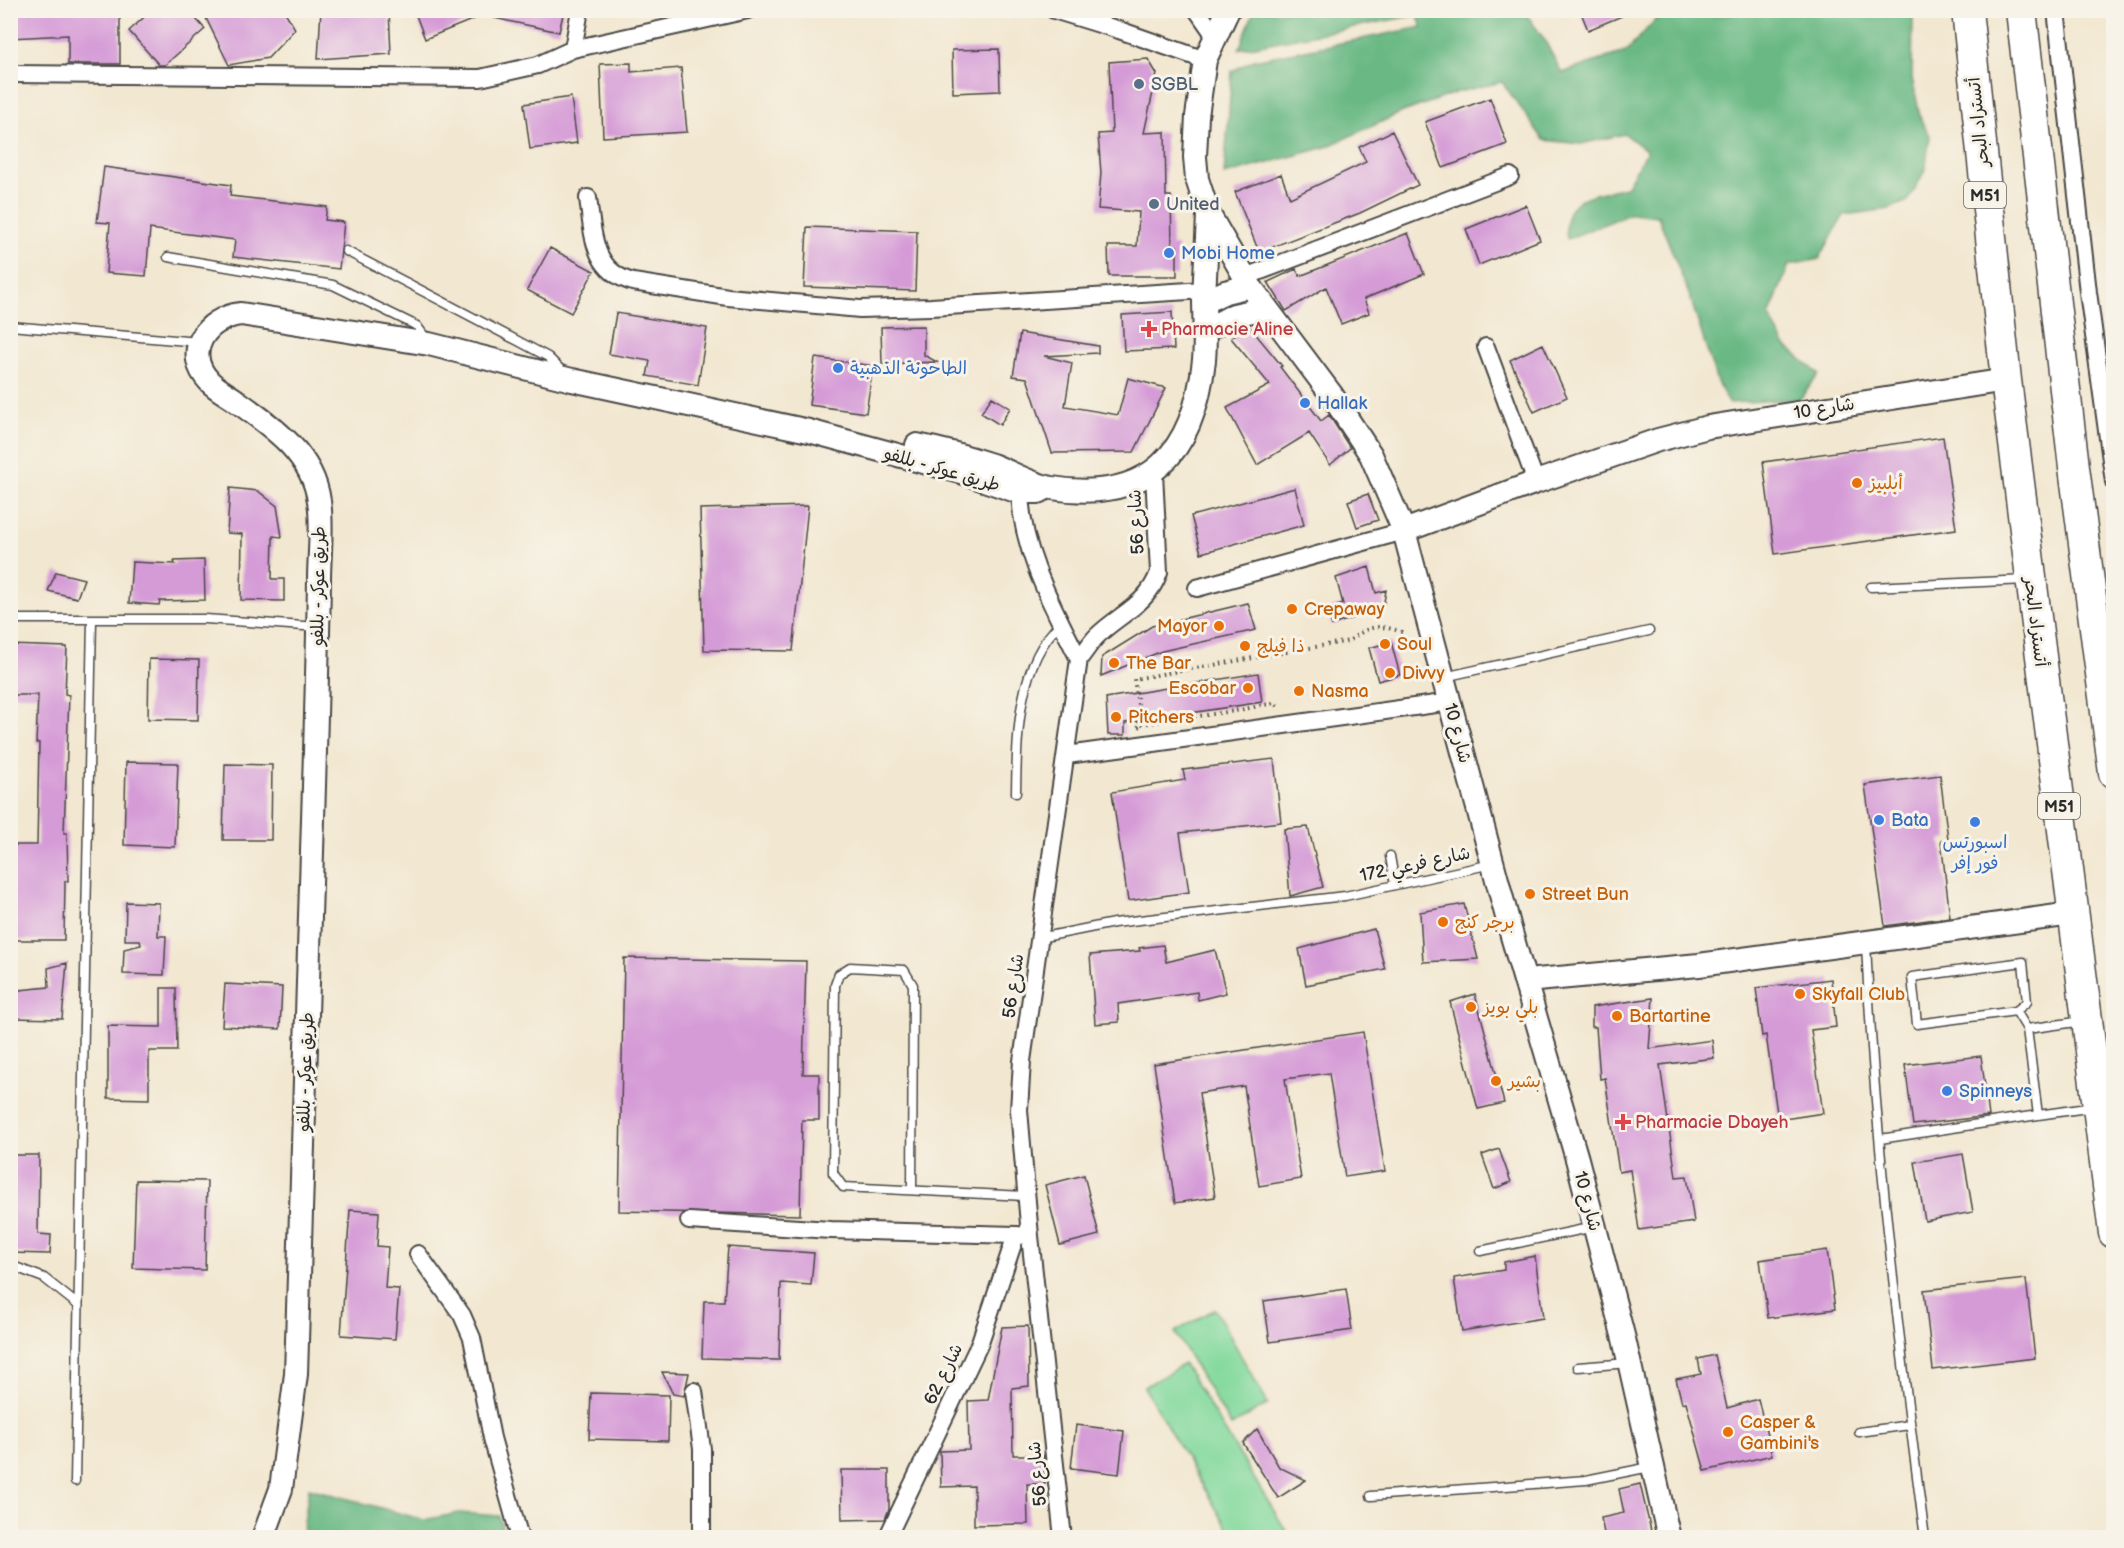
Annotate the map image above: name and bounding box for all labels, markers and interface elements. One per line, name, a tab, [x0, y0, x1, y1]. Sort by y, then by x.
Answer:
place label: SGBL	[1151, 74, 1199, 95]
street label: أتستراد البحر	[1963, 75, 1994, 170]
marker: SGBL	[1132, 77, 1146, 91]
road number: M51	[1964, 182, 2006, 208]
place label: United	[1166, 194, 1220, 215]
marker: United	[1147, 197, 1161, 211]
place label: Mobi Home	[1181, 243, 1275, 264]
marker: Mobi Home	[1162, 246, 1176, 260]
place label: Pharmacie Aline	[1161, 319, 1294, 340]
marker: Pharmacie Aline	[1142, 322, 1156, 336]
place label: الطاحونة الذهبية	[850, 358, 967, 379]
marker: الطاحونة الذهبية	[831, 361, 845, 375]
place label: Hallak	[1317, 393, 1367, 414]
street label: شارع 10	[1792, 393, 1856, 425]
marker: Hallak	[1298, 396, 1312, 410]
street label: طريق عوكر - بللفو	[880, 443, 1002, 496]
place label: أبلبيز	[1867, 473, 1903, 494]
marker: أبلبيز	[1850, 476, 1864, 490]
street label: شارع 56	[1124, 489, 1150, 555]
street label: طريق عوكر - بللفو	[307, 526, 330, 647]
street label: أتستراد البحر	[2019, 574, 2051, 669]
place label: Crepaway	[1304, 599, 1385, 620]
marker: Crepaway	[1285, 602, 1299, 616]
place label: Mayor	[1157, 616, 1208, 637]
marker: Mayor	[1212, 619, 1226, 633]
place label: Soul	[1397, 634, 1432, 655]
place label: ذا فيلج	[1257, 636, 1305, 658]
marker: Soul	[1378, 637, 1392, 651]
marker: ذا فيلج	[1238, 639, 1252, 653]
place label: The Bar	[1126, 653, 1191, 674]
marker: The Bar	[1107, 656, 1121, 670]
place label: Divvy	[1402, 663, 1445, 684]
marker: Divvy	[1383, 666, 1397, 680]
place label: Escobar	[1169, 678, 1236, 699]
marker: Escobar	[1241, 681, 1255, 695]
place label: Nasma	[1311, 681, 1369, 702]
marker: Nasma	[1292, 684, 1306, 698]
street label: شارع 10	[1438, 701, 1476, 766]
place label: Pitchers	[1128, 707, 1194, 728]
marker: Pitchers	[1109, 710, 1123, 724]
road number: M51	[2038, 793, 2080, 819]
place label: Bata	[1891, 810, 1929, 831]
marker: Bata	[1872, 813, 1886, 827]
marker: اسبورتس فور إفر	[1968, 815, 1982, 829]
place label: اسبورتس فور إفر	[1943, 832, 2007, 874]
street label: شارع فرعي 172	[1358, 843, 1473, 891]
place label: Street Bun	[1542, 884, 1629, 905]
marker: Street Bun	[1523, 887, 1537, 901]
place label: برجر كنج	[1455, 912, 1515, 934]
marker: برجر كنج	[1436, 915, 1450, 929]
street label: شارع 56	[999, 952, 1029, 1020]
place label: Skyfall Club	[1812, 984, 1905, 1005]
marker: Skyfall Club	[1793, 987, 1807, 1001]
place label: بلي بويز	[1481, 997, 1539, 1023]
marker: بلي بويز	[1464, 1000, 1478, 1014]
place label: Bartartine	[1629, 1006, 1711, 1027]
marker: Bartartine	[1610, 1009, 1624, 1023]
street label: طريق عوكر - بللفو	[293, 1012, 318, 1133]
place label: بشير	[1506, 1071, 1541, 1092]
marker: بشير	[1489, 1074, 1503, 1088]
place label: Spinneys	[1959, 1081, 2032, 1102]
marker: Spinneys	[1940, 1084, 1954, 1098]
place label: Pharmacie Dbayeh	[1635, 1112, 1789, 1133]
marker: Pharmacie Dbayeh	[1616, 1115, 1630, 1129]
street label: شارع 10	[1568, 1169, 1606, 1234]
street label: شارع 62	[920, 1340, 968, 1409]
place label: Casper & Gambini's	[1740, 1412, 1819, 1454]
marker: Casper & Gambini's	[1721, 1425, 1735, 1439]
street label: شارع 56	[1024, 1440, 1052, 1507]

